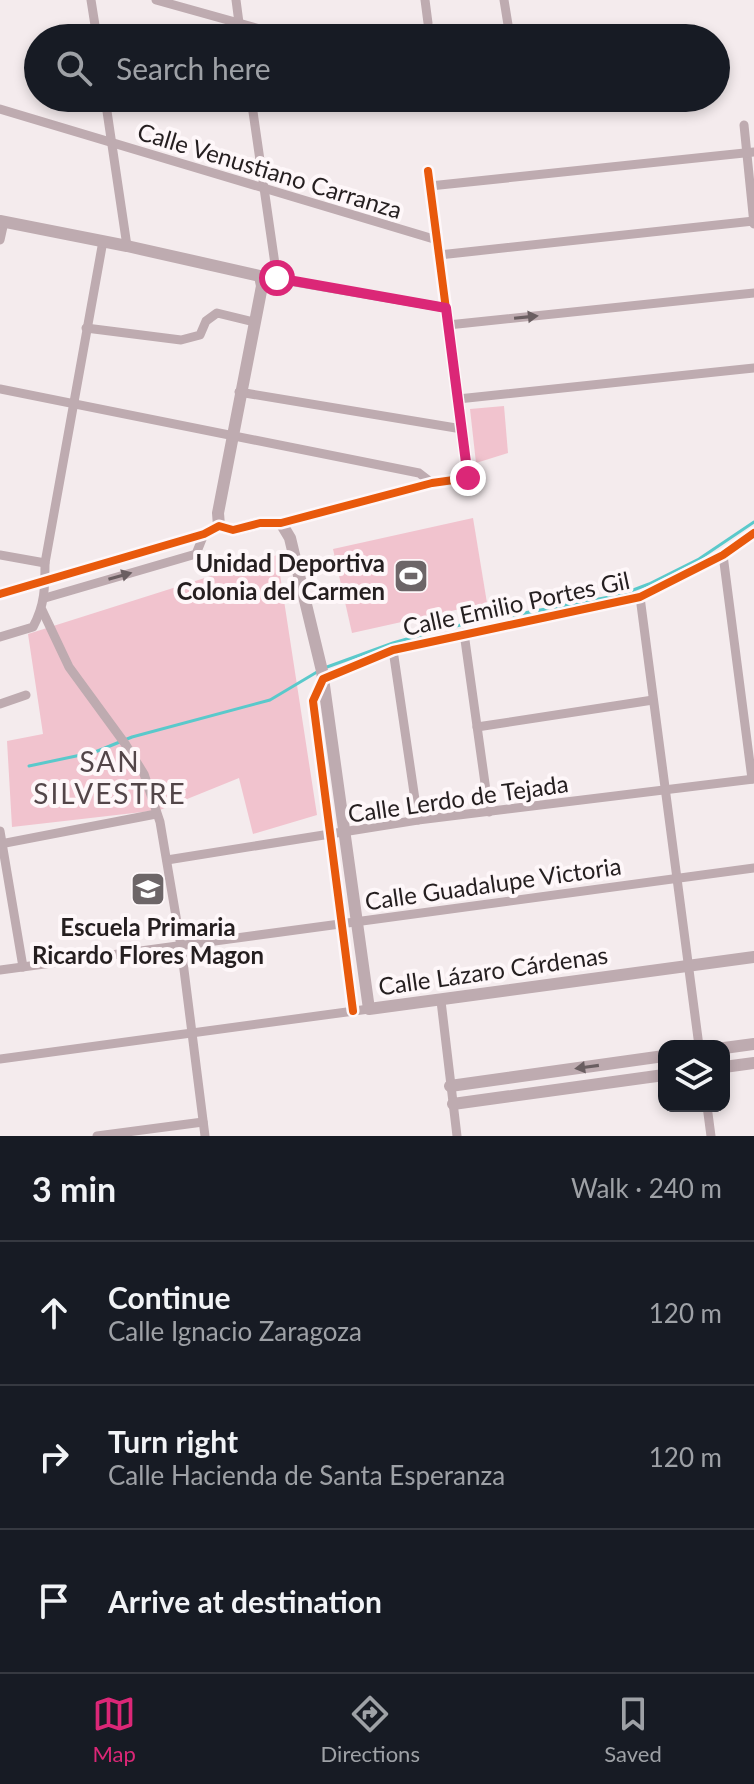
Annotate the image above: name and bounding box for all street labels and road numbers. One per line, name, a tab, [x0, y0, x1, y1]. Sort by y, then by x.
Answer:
street label: Calle Venustiano Carranza	[134, 116, 406, 224]
street label: Calle Emilio Portes Gil	[400, 565, 632, 641]
street label: Calle Lerdo de Tejada	[346, 768, 570, 828]
street label: Calle Guadalupe Victoria	[363, 851, 623, 915]
street label: Calle Lázaro Cárdenas	[377, 940, 609, 1000]

